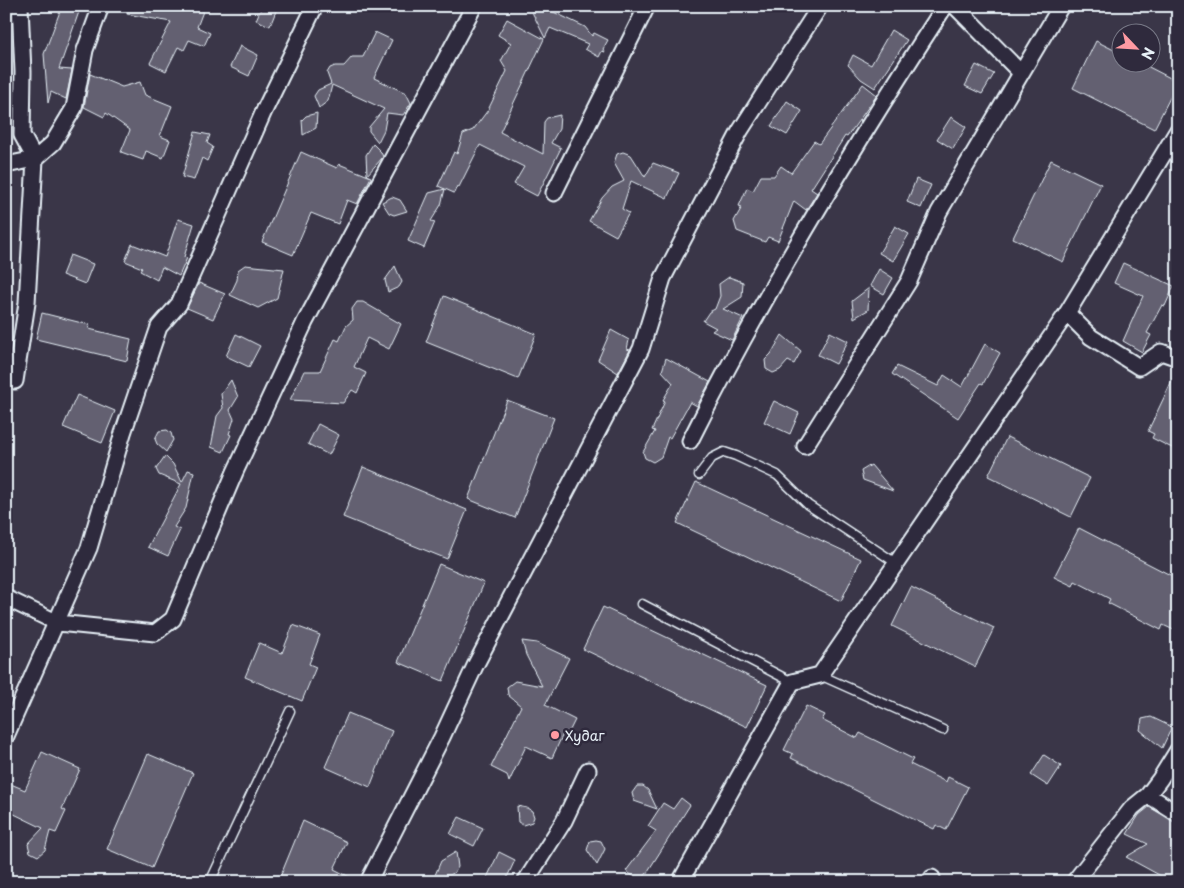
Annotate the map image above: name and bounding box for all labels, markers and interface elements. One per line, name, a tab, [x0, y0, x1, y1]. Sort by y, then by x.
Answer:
north arrow	[1112, 22, 1162, 72]
text: N	[1136, 44, 1160, 63]
place label: Худаг	[565, 725, 605, 746]
marker: Худаг	[549, 729, 561, 741]

